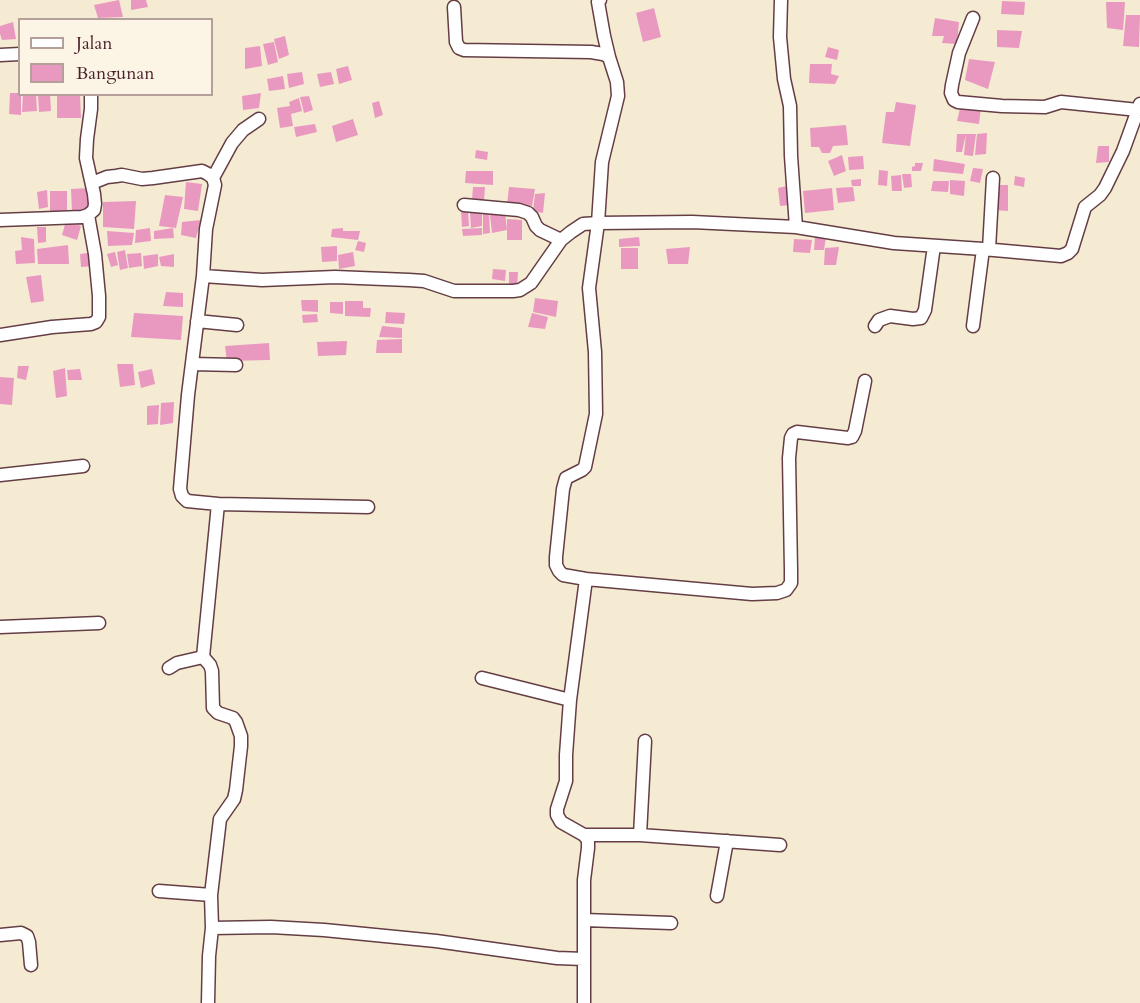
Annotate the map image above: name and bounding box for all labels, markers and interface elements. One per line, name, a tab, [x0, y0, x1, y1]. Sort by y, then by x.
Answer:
legend	[18, 18, 213, 96]
text: Jalan	[76, 31, 112, 56]
text: Bangunan	[76, 61, 154, 86]

